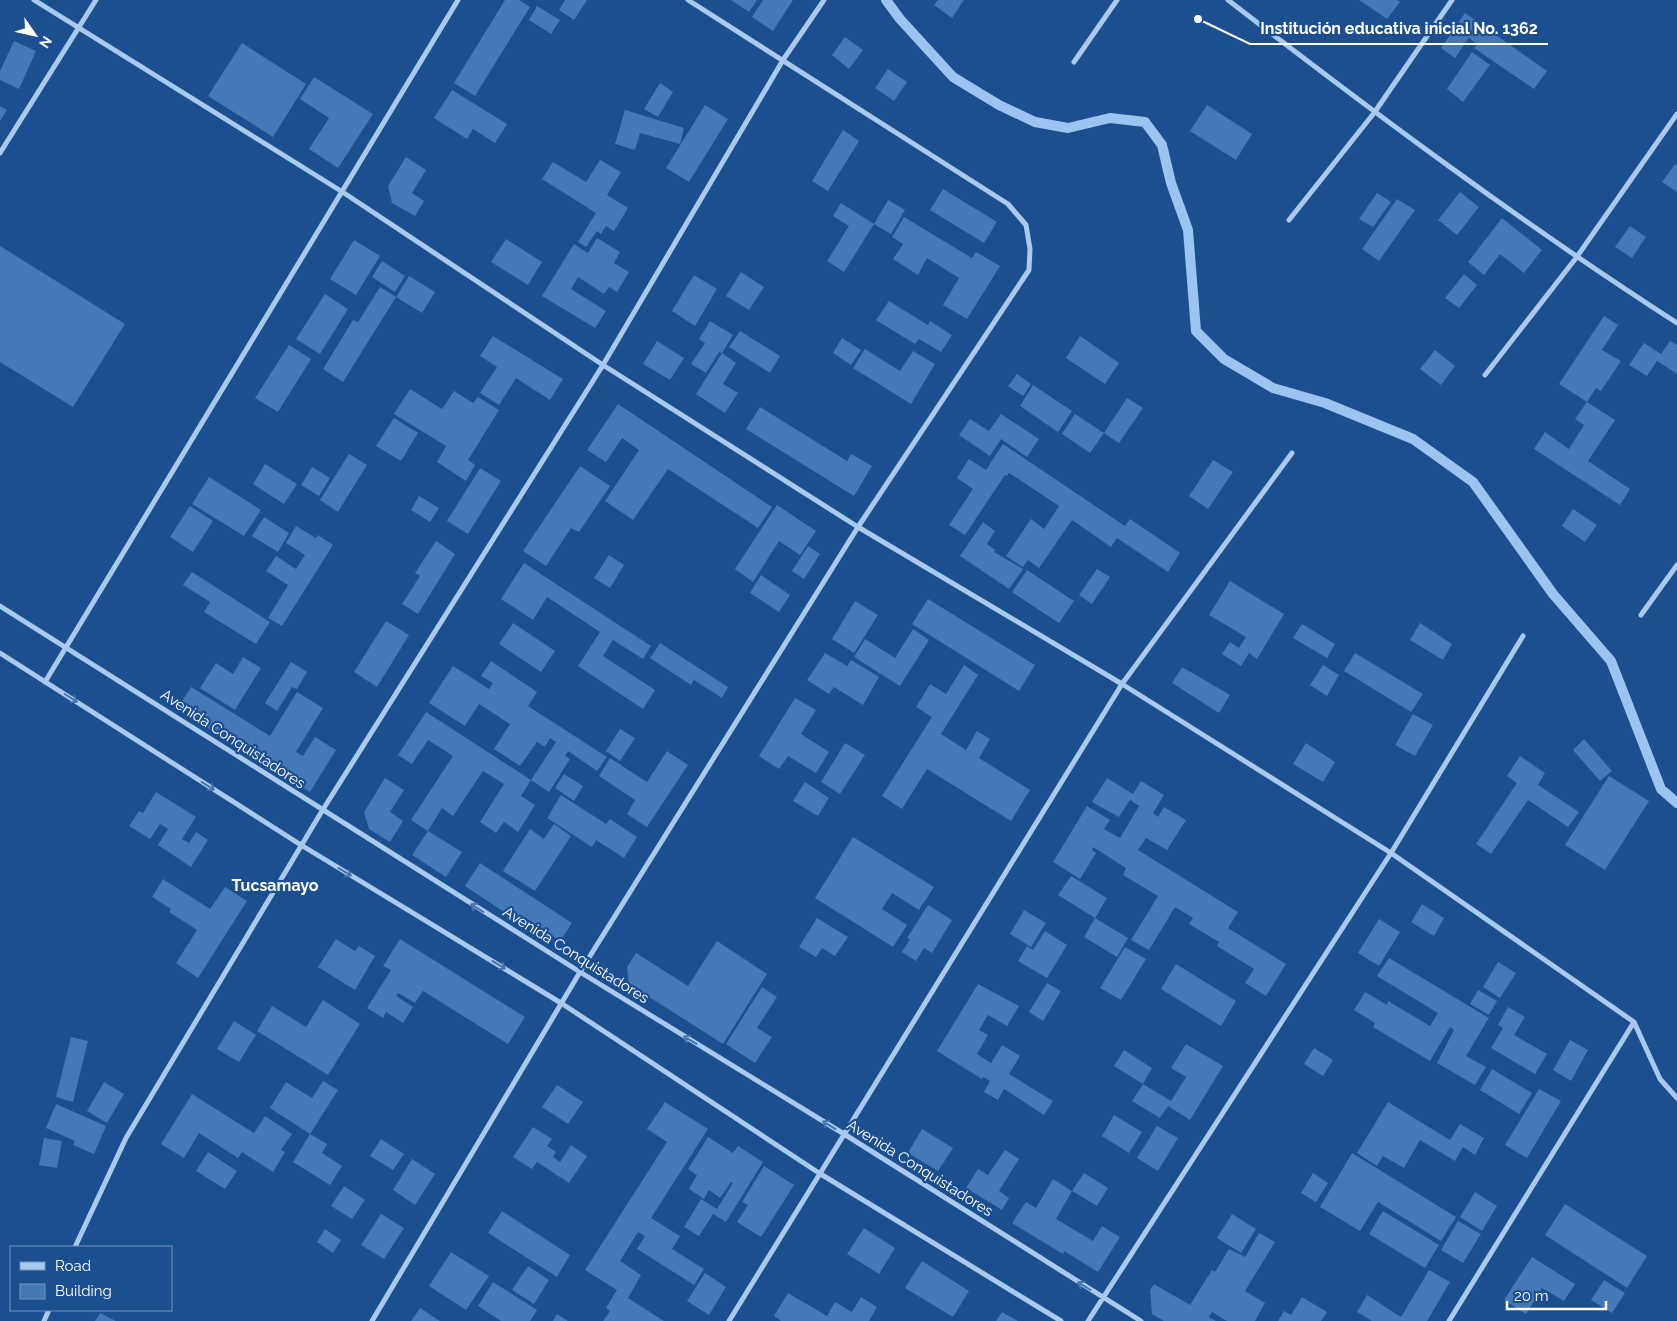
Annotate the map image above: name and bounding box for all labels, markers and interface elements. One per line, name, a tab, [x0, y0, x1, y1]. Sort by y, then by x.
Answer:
north arrow	[10, 10, 60, 60]
callout: Institución educativa inicial No. 1362	[1250, 13, 1548, 44]
text: Institución educativa inicial No. 1362	[1260, 19, 1538, 38]
text: N	[36, 33, 55, 51]
street label: Avenida Conquistadores	[157, 686, 309, 792]
one-way arrow	[63, 694, 77, 704]
one-way arrow	[200, 781, 214, 791]
one-way arrow	[338, 867, 352, 877]
district label: Tucsamayo	[232, 876, 319, 895]
one-way arrow	[471, 903, 485, 913]
street label: Avenida Conquistadores	[500, 903, 652, 1007]
one-way arrow	[492, 961, 506, 971]
one-way arrow	[683, 1034, 697, 1044]
street label: Avenida Conquistadores	[844, 1116, 996, 1220]
one-way arrow	[822, 1119, 836, 1129]
legend	[10, 1246, 172, 1311]
text: Road	[55, 1257, 91, 1275]
scale bar	[1507, 1278, 1606, 1310]
one-way arrow	[1078, 1281, 1092, 1291]
text: Building	[55, 1282, 112, 1300]
text: 20 m	[1514, 1287, 1549, 1305]

